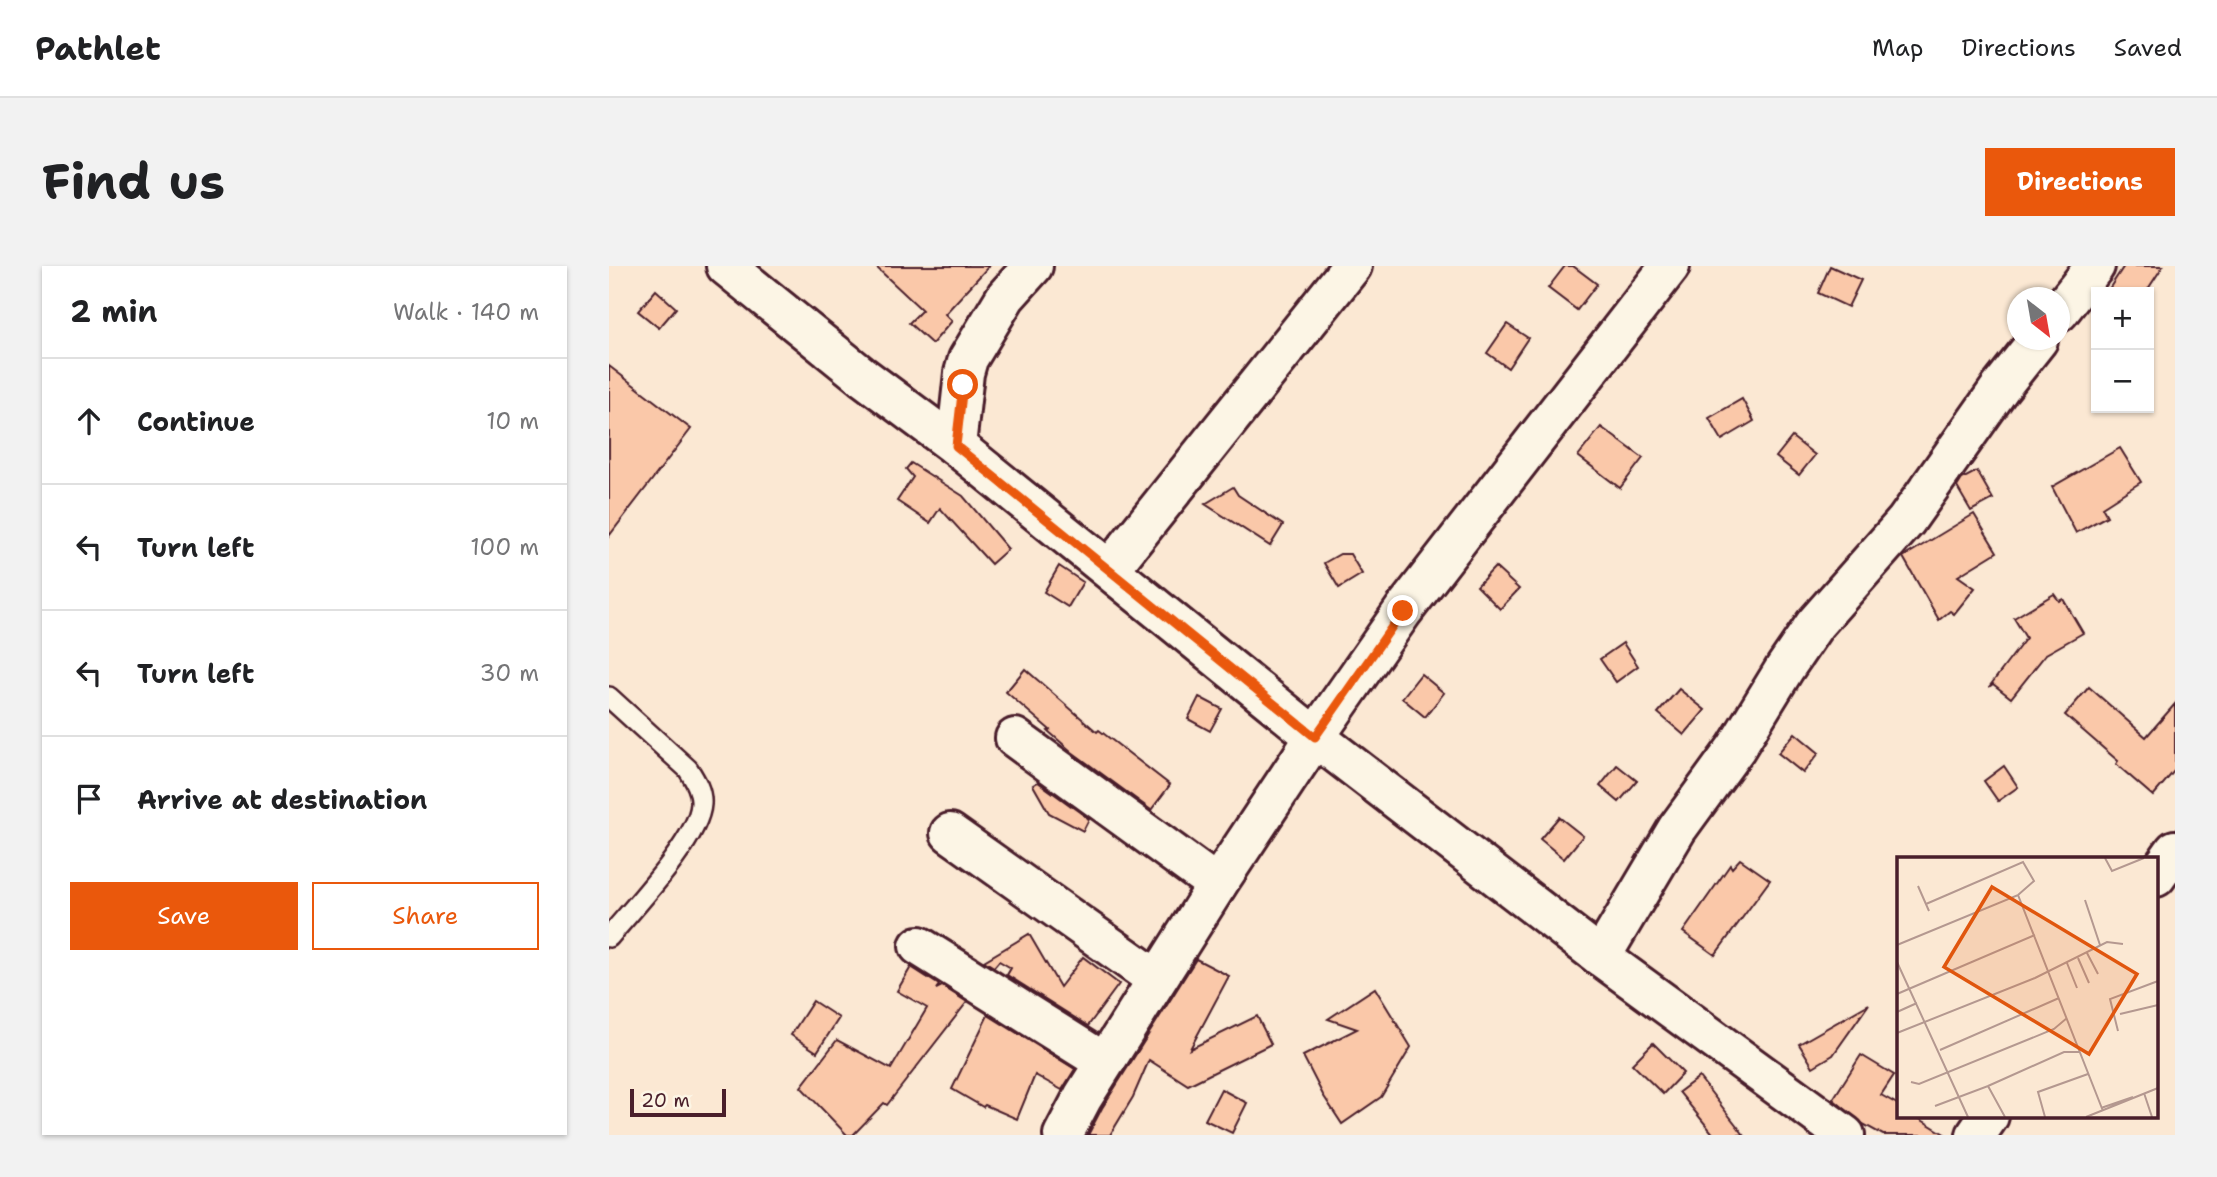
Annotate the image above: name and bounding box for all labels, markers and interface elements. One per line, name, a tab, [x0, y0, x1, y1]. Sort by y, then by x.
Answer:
text: Pathlet	[35, 26, 161, 71]
text: Map	[1872, 32, 1923, 64]
text: Directions	[1961, 32, 2076, 64]
text: Saved	[2114, 32, 2182, 64]
button: Directions	[1985, 148, 2175, 216]
text: Find us	[42, 149, 225, 215]
north arrow	[2007, 287, 2070, 350]
map controls	[2091, 287, 2154, 413]
button: +	[2091, 287, 2154, 350]
text: 2 min	[70, 291, 157, 332]
text: Walk · 140 m	[393, 297, 539, 327]
button: −	[2091, 350, 2154, 413]
route start	[947, 369, 978, 400]
icon: ahead	[70, 402, 108, 440]
text: Continue	[137, 404, 255, 439]
text: 10 m	[486, 406, 539, 436]
icon: left	[70, 528, 108, 566]
text: Turn left	[137, 530, 254, 565]
text: 100 m	[470, 532, 539, 562]
route end	[1387, 595, 1418, 626]
icon: left	[70, 654, 108, 692]
text: Turn left	[137, 656, 254, 691]
text: 30 m	[480, 658, 539, 688]
icon: arrive	[70, 780, 108, 818]
text: Arrive at destination	[137, 782, 427, 817]
inset map	[1897, 857, 2157, 1118]
button: Save	[70, 882, 298, 950]
button: Share	[312, 882, 539, 950]
scale bar	[630, 1086, 726, 1118]
text: 20 m	[641, 1088, 690, 1113]

